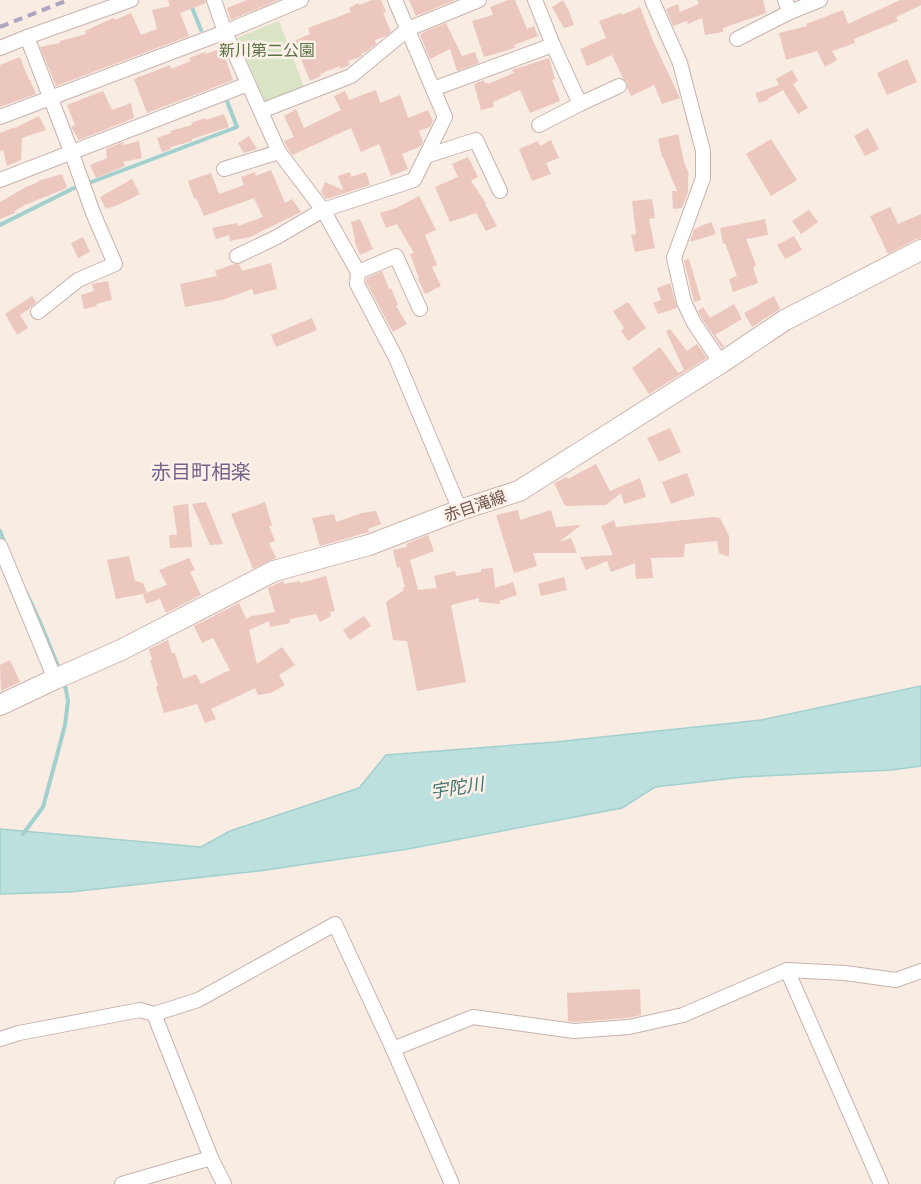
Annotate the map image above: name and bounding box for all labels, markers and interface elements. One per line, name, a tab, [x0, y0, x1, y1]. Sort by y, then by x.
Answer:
park label: 新川第二公園	[219, 42, 315, 59]
district label: 赤目町相楽	[151, 461, 251, 483]
street label: 赤目滝線	[442, 488, 508, 524]
water label: 宇陀川	[429, 774, 487, 802]

